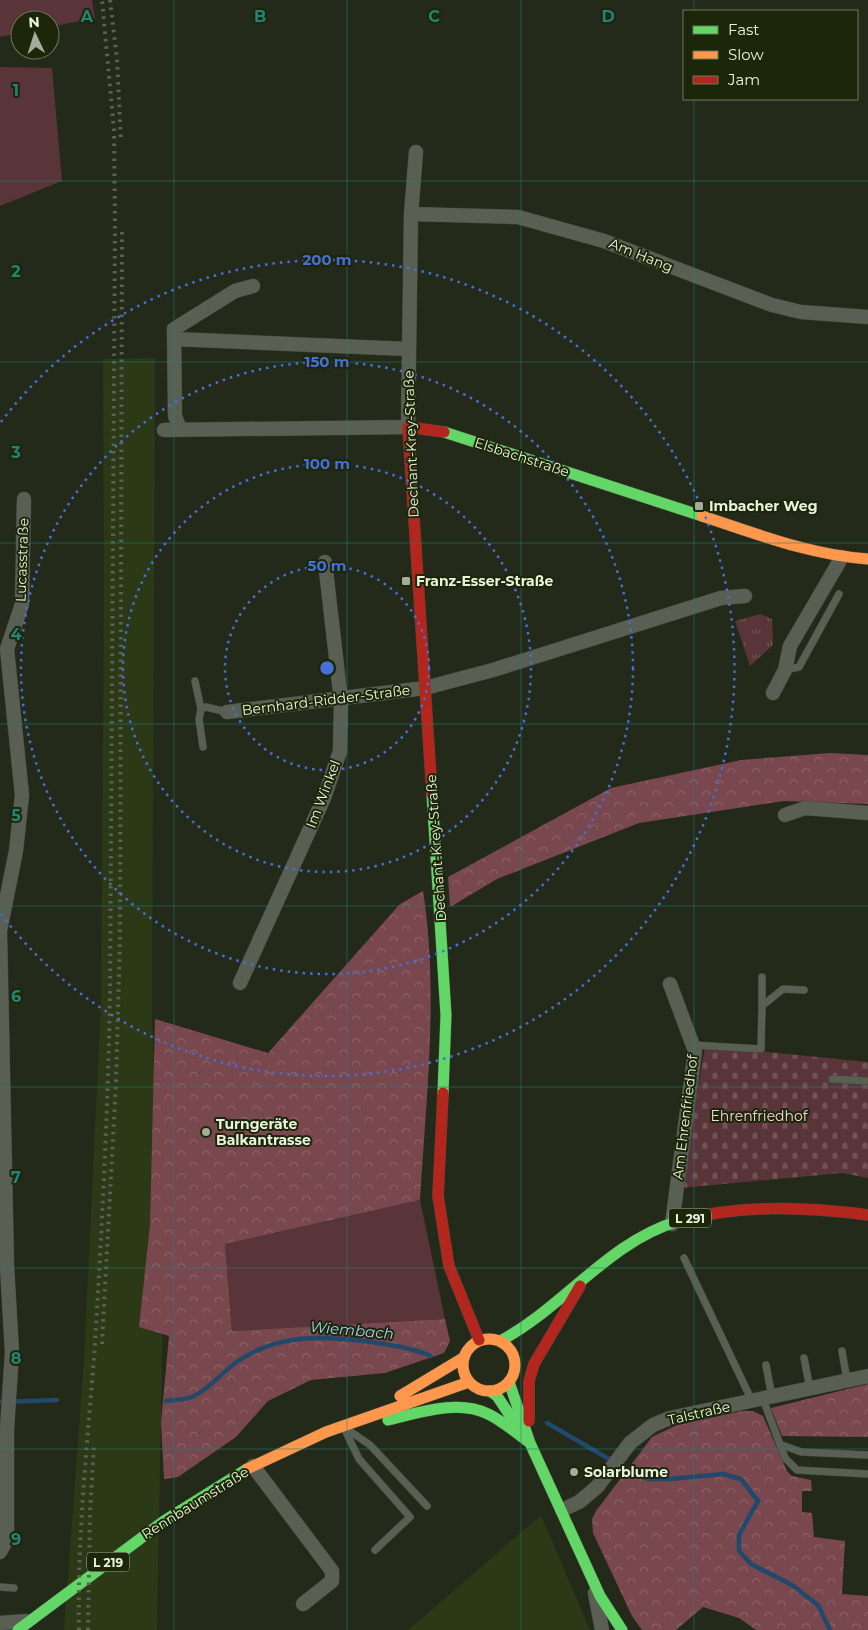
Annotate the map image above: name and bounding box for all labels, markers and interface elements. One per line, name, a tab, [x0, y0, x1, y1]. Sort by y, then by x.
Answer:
text: A	[80, 7, 94, 26]
text: B	[254, 7, 266, 26]
text: C	[428, 7, 440, 26]
text: D	[601, 7, 615, 26]
north arrow	[10, 10, 60, 60]
legend	[683, 10, 858, 100]
text: N	[28, 13, 40, 31]
text: Fast	[728, 20, 759, 39]
text: Slow	[728, 45, 764, 64]
text: Jam	[727, 70, 760, 89]
text: 1	[13, 81, 19, 100]
street label: Am Hang	[606, 234, 676, 276]
text: 200 m	[302, 250, 352, 269]
text: 2	[11, 262, 21, 281]
text: 150 m	[305, 352, 349, 371]
street label: Dechant-Krey-Straße	[399, 370, 423, 518]
street label: Elsbachstraße	[472, 433, 572, 481]
text: 3	[10, 443, 21, 462]
text: 100 m	[304, 454, 350, 473]
place label: Imbacher Weg	[709, 497, 817, 515]
marker: Imbacher Weg	[693, 500, 705, 512]
street label: Lucasstraße	[12, 518, 32, 602]
text: 50 m	[307, 556, 347, 575]
place label: Franz-Esser-Straße	[416, 572, 553, 590]
marker: Franz-Esser-Straße	[400, 575, 412, 587]
text: 4	[10, 625, 22, 644]
centre of rings	[318, 659, 336, 677]
street label: Bernhard-Ridder-Straße	[241, 681, 411, 719]
street label: Im Winkel	[302, 757, 344, 831]
street label: Dechant-Krey-Straße	[422, 774, 450, 922]
text: 5	[11, 806, 21, 825]
text: 6	[11, 987, 21, 1006]
street label: Am Ehrenfriedhof	[668, 1052, 702, 1180]
park label: Ehrenfriedhof	[710, 1107, 809, 1125]
place label: Turngeräte Balkantrasse	[216, 1115, 311, 1149]
marker: Turngeräte Balkantrasse	[200, 1126, 212, 1138]
text: 7	[11, 1168, 21, 1187]
road number: L 291	[669, 1208, 711, 1228]
water label: Wiembach	[309, 1317, 395, 1343]
text: 8	[11, 1349, 21, 1368]
street label: Talstraße	[666, 1397, 732, 1429]
street label: Rennbaumstraße	[138, 1463, 252, 1543]
place label: Solarblume	[584, 1463, 668, 1481]
marker: Solarblume	[568, 1466, 580, 1478]
text: 9	[11, 1530, 21, 1549]
road number: L 219	[87, 1552, 129, 1571]

